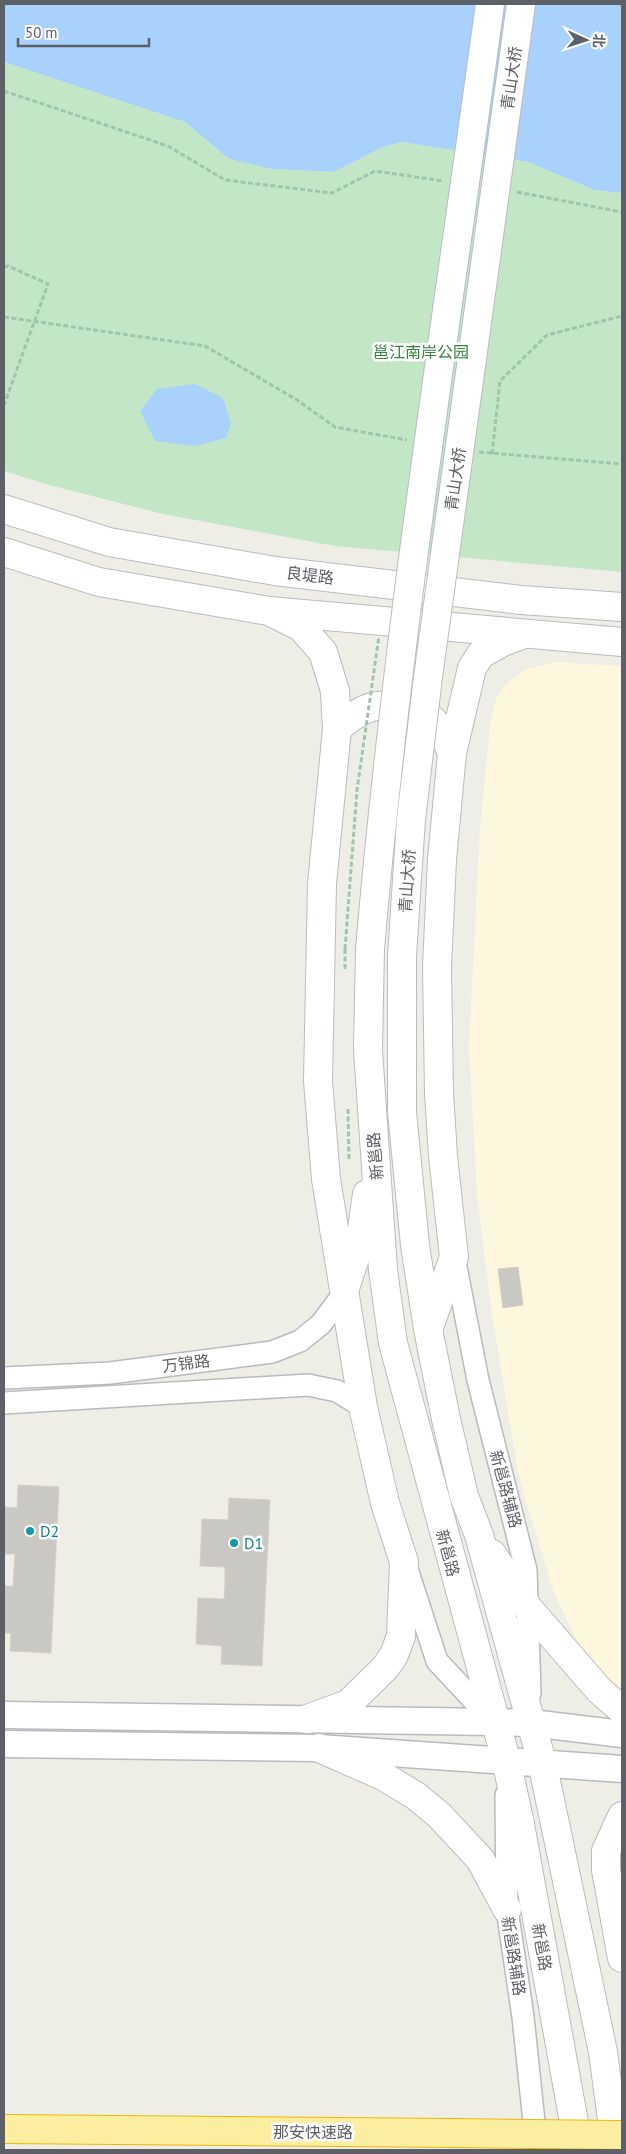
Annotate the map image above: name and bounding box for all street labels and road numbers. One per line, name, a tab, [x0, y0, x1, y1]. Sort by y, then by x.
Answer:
street label: 青山大桥	[497, 45, 525, 111]
street label: 青山大桥	[441, 446, 469, 512]
street label: 良堤路	[285, 562, 335, 588]
street label: 青山大桥	[395, 848, 419, 914]
street label: 新邕路	[363, 1131, 387, 1181]
street label: 万锦路	[161, 1350, 211, 1376]
street label: 新邕路辅路	[486, 1448, 526, 1530]
street label: 新邕路	[432, 1527, 464, 1579]
street label: 新邕路辅路	[498, 1915, 530, 1997]
street label: 新邕路	[528, 1922, 556, 1972]
street label: 那安快速路	[273, 2122, 353, 2142]

